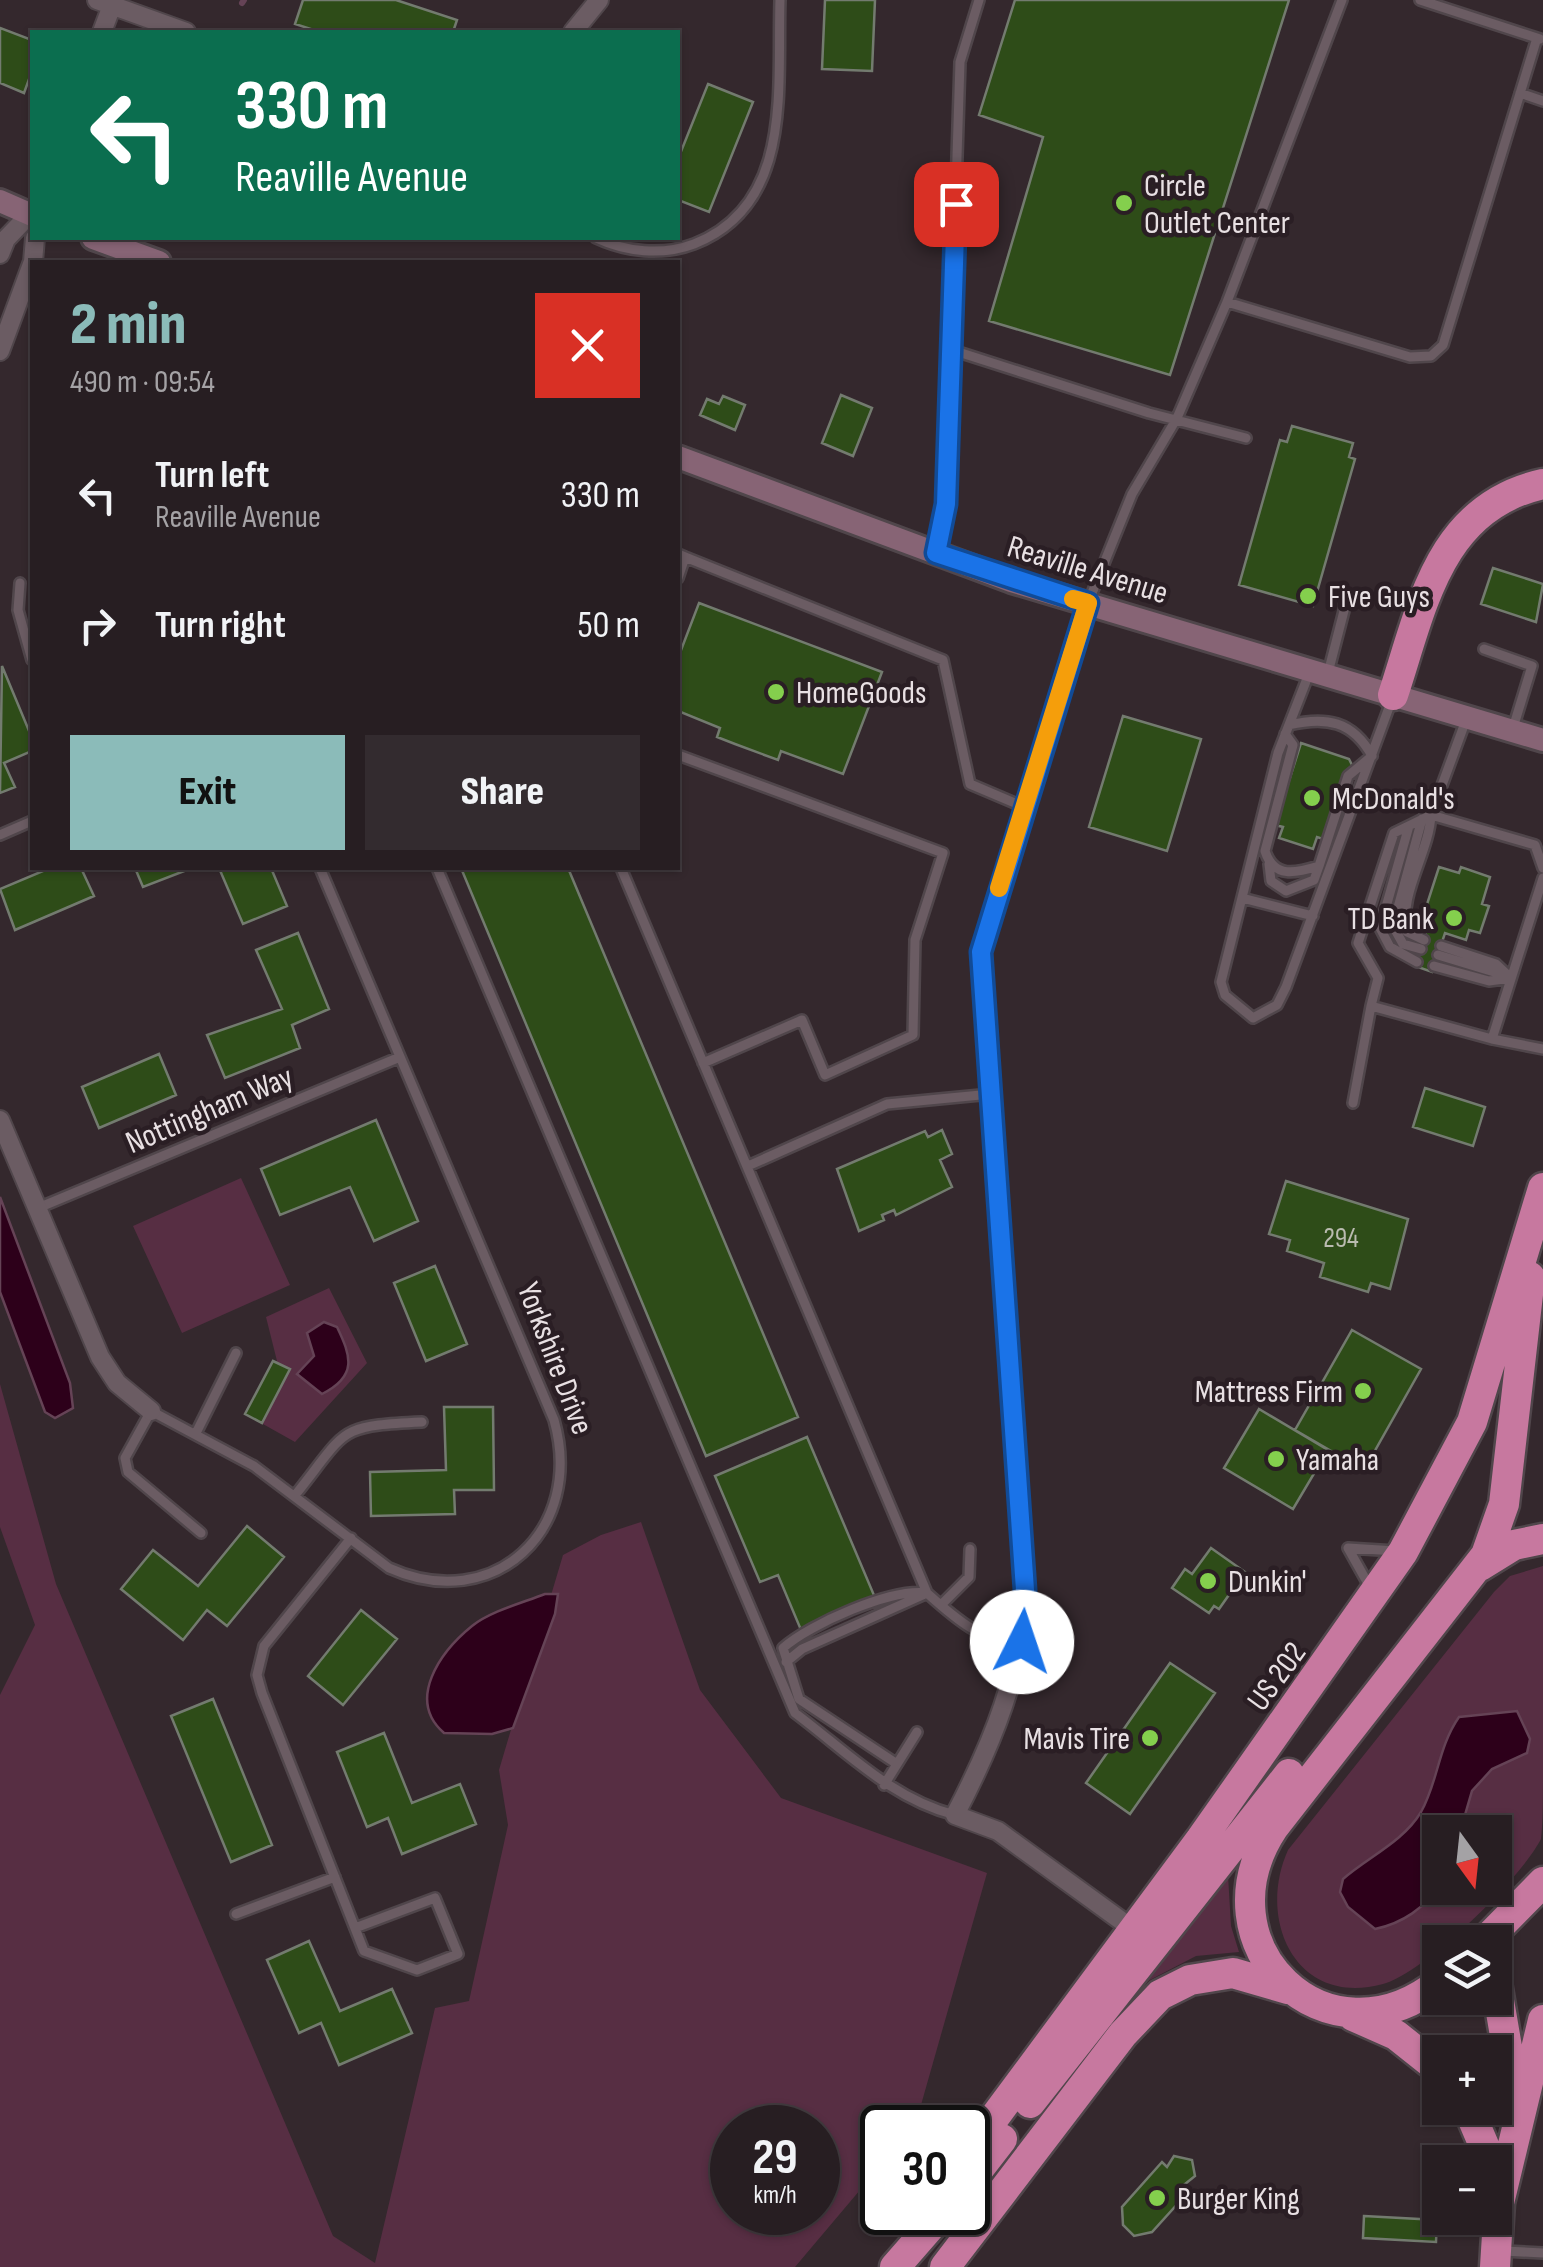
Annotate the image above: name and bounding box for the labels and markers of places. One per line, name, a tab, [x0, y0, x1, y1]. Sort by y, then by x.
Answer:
pin	[914, 162, 999, 247]
place label: Circle Outlet Center	[1144, 167, 1290, 243]
marker: Circle Outlet Center	[1113, 192, 1135, 214]
place label: Five Guys	[1328, 578, 1430, 617]
marker: Five Guys	[1297, 585, 1319, 607]
place label: HomeGoods	[796, 674, 926, 713]
marker: HomeGoods	[765, 681, 787, 703]
place label: McDonald's	[1332, 780, 1455, 819]
marker: McDonald's	[1301, 787, 1323, 809]
place label: TD Bank	[1348, 900, 1434, 939]
marker: TD Bank	[1443, 907, 1465, 929]
place label: Mattress Firm	[1195, 1373, 1343, 1412]
marker: Mattress Firm	[1352, 1380, 1374, 1402]
place label: Yamaha	[1296, 1441, 1379, 1480]
marker: Yamaha	[1265, 1448, 1287, 1470]
place label: Dunkin'	[1228, 1563, 1307, 1602]
marker: Dunkin'	[1197, 1570, 1219, 1592]
place label: Mavis Tire	[1024, 1720, 1130, 1759]
marker: Mavis Tire	[1139, 1727, 1161, 1749]
place label: Burger King	[1177, 2180, 1300, 2219]
marker: Burger King	[1146, 2187, 1168, 2209]

